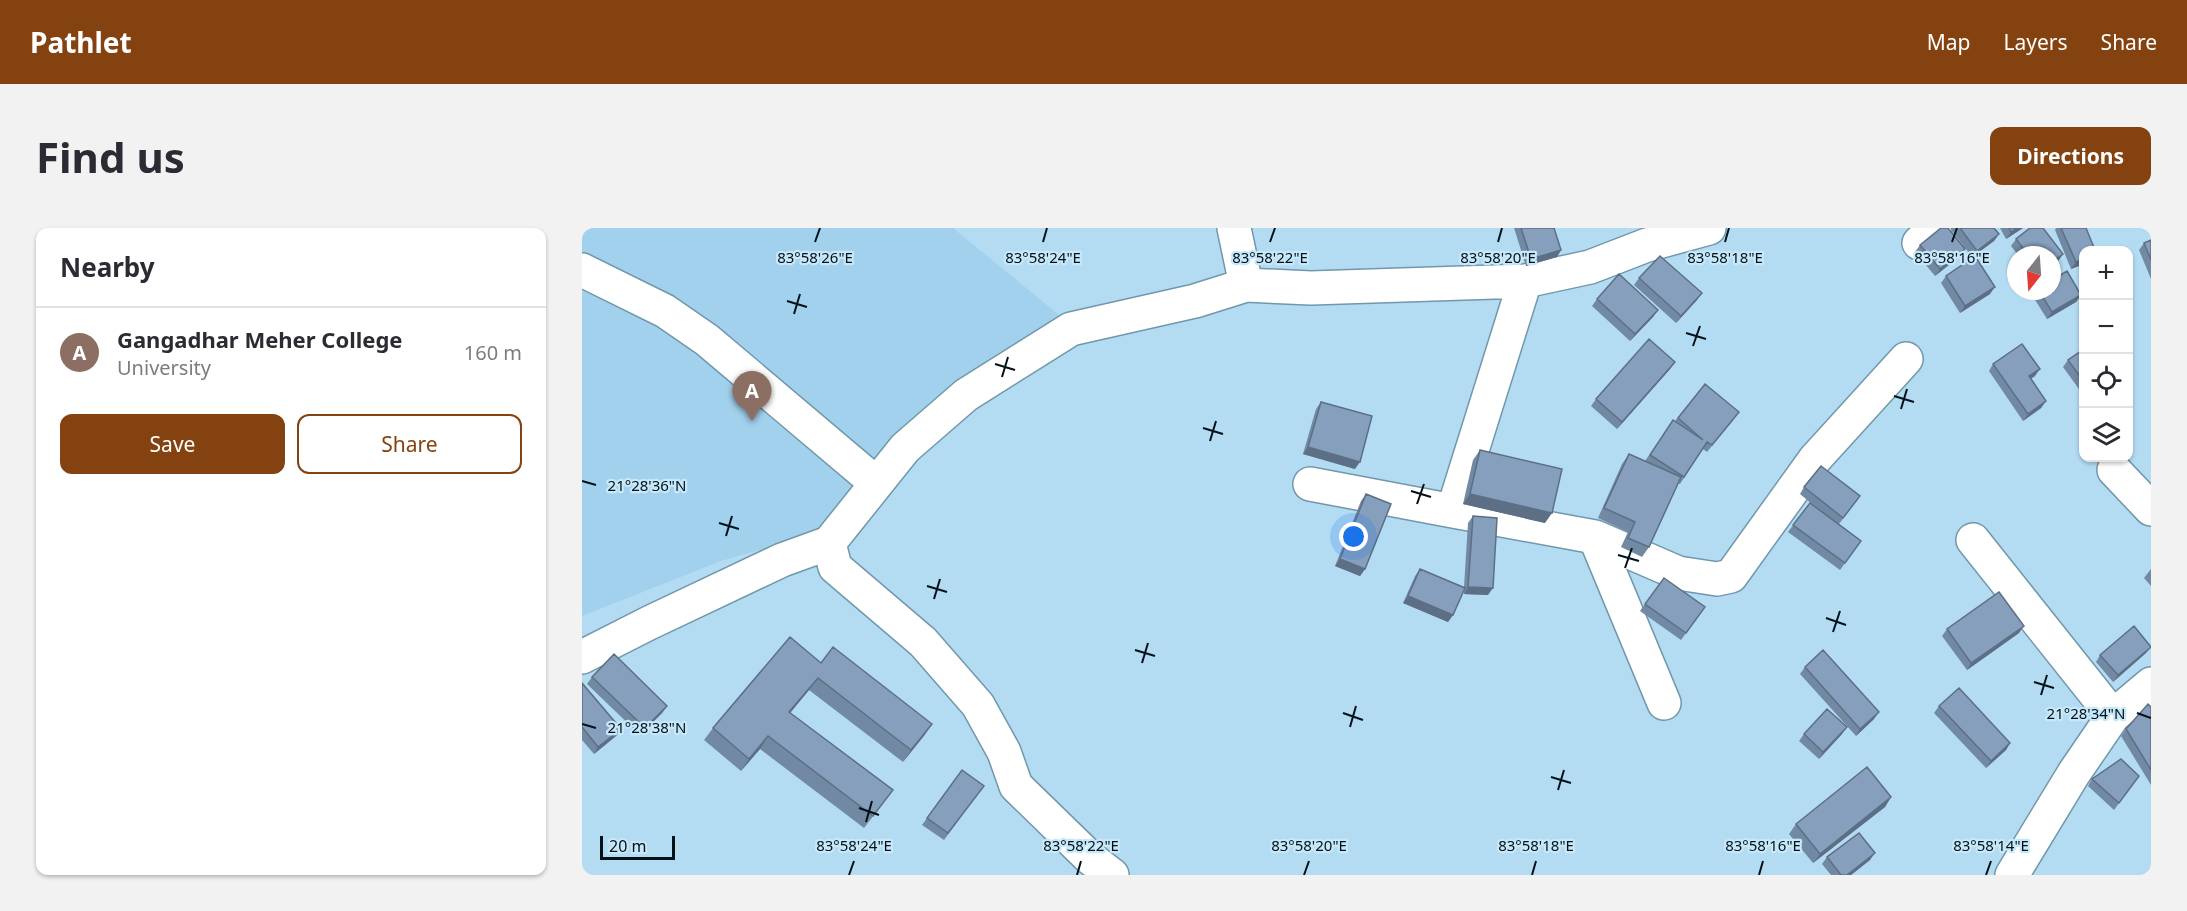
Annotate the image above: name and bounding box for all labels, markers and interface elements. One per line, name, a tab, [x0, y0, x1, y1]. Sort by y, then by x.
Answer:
text: Pathlet	[30, 23, 132, 61]
text: Map	[1927, 28, 1971, 56]
text: Layers	[2004, 28, 2068, 56]
text: Share	[2101, 28, 2157, 56]
button: Directions	[1990, 127, 2151, 185]
text: Find us	[36, 128, 185, 185]
north arrow	[2007, 246, 2061, 300]
map controls	[2079, 246, 2133, 462]
button: +	[2079, 246, 2133, 300]
text: 83°58'26"E	[777, 247, 853, 267]
text: 83°58'24"E	[1005, 247, 1081, 267]
text: 83°58'22"E	[1232, 247, 1308, 267]
text: 83°58'20"E	[1460, 247, 1536, 267]
text: 83°58'18"E	[1687, 247, 1763, 267]
text: 83°58'16"E	[1914, 247, 1990, 267]
text: Nearby	[60, 249, 155, 285]
button: −	[2079, 300, 2133, 354]
text: Gangadhar Meher College	[117, 324, 402, 354]
text: A	[73, 339, 86, 366]
text: 160 m	[464, 339, 522, 366]
text: University	[117, 354, 211, 381]
button: locate	[2079, 354, 2133, 408]
pin: A	[732, 372, 772, 421]
button: layers	[2079, 408, 2133, 462]
button: Save	[60, 414, 285, 474]
button: Share	[297, 414, 522, 474]
text: 21°28'36"N	[608, 475, 686, 495]
your location	[1339, 522, 1368, 551]
text: 21°28'34"N	[2047, 703, 2125, 723]
text: 21°28'38"N	[608, 717, 686, 737]
scale bar	[600, 833, 675, 860]
text: 20 m	[609, 835, 646, 857]
text: 83°58'24"E	[816, 835, 892, 855]
text: 83°58'22"E	[1043, 835, 1119, 855]
text: 83°58'20"E	[1271, 835, 1347, 855]
text: 83°58'18"E	[1498, 835, 1574, 855]
text: 83°58'16"E	[1725, 835, 1801, 855]
text: 83°58'14"E	[1953, 835, 2029, 855]

